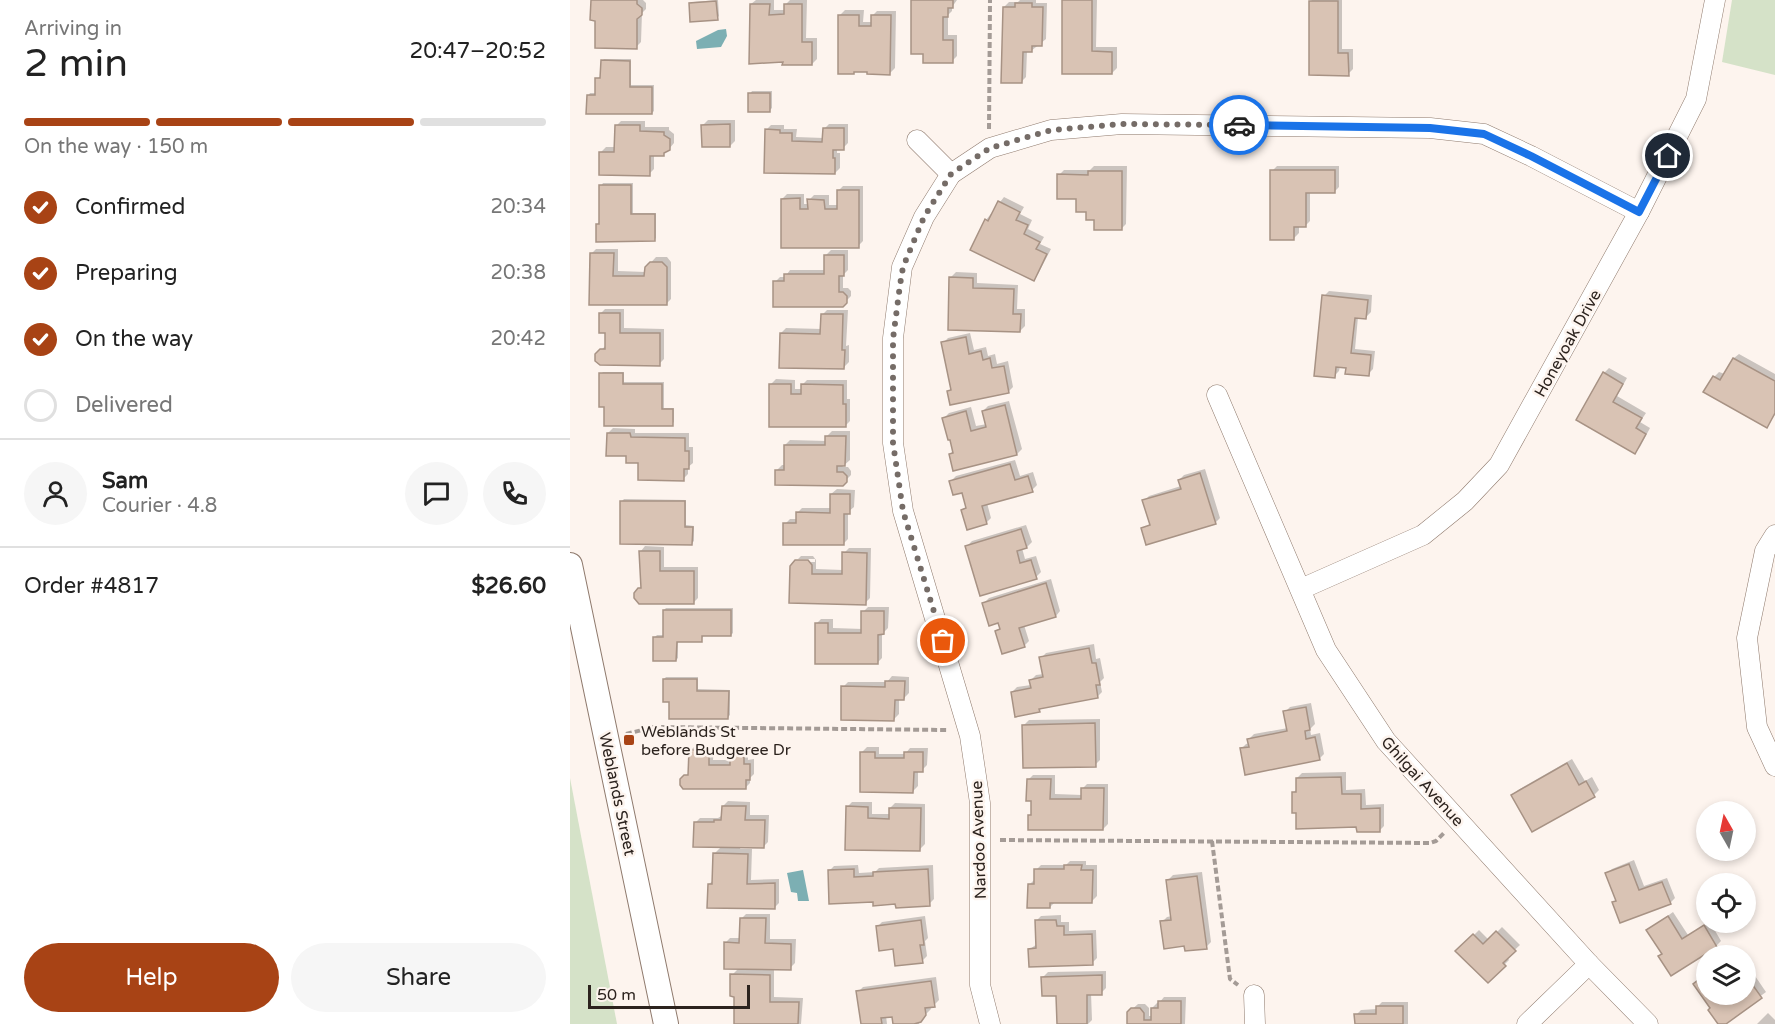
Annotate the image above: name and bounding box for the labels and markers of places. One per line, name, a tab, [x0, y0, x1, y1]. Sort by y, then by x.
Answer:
pin	[1642, 130, 1693, 181]
pin	[917, 615, 968, 666]
place label: Weblands St before Budgeree Dr	[641, 722, 792, 760]
marker: Weblands St before Budgeree Dr	[622, 733, 636, 747]

